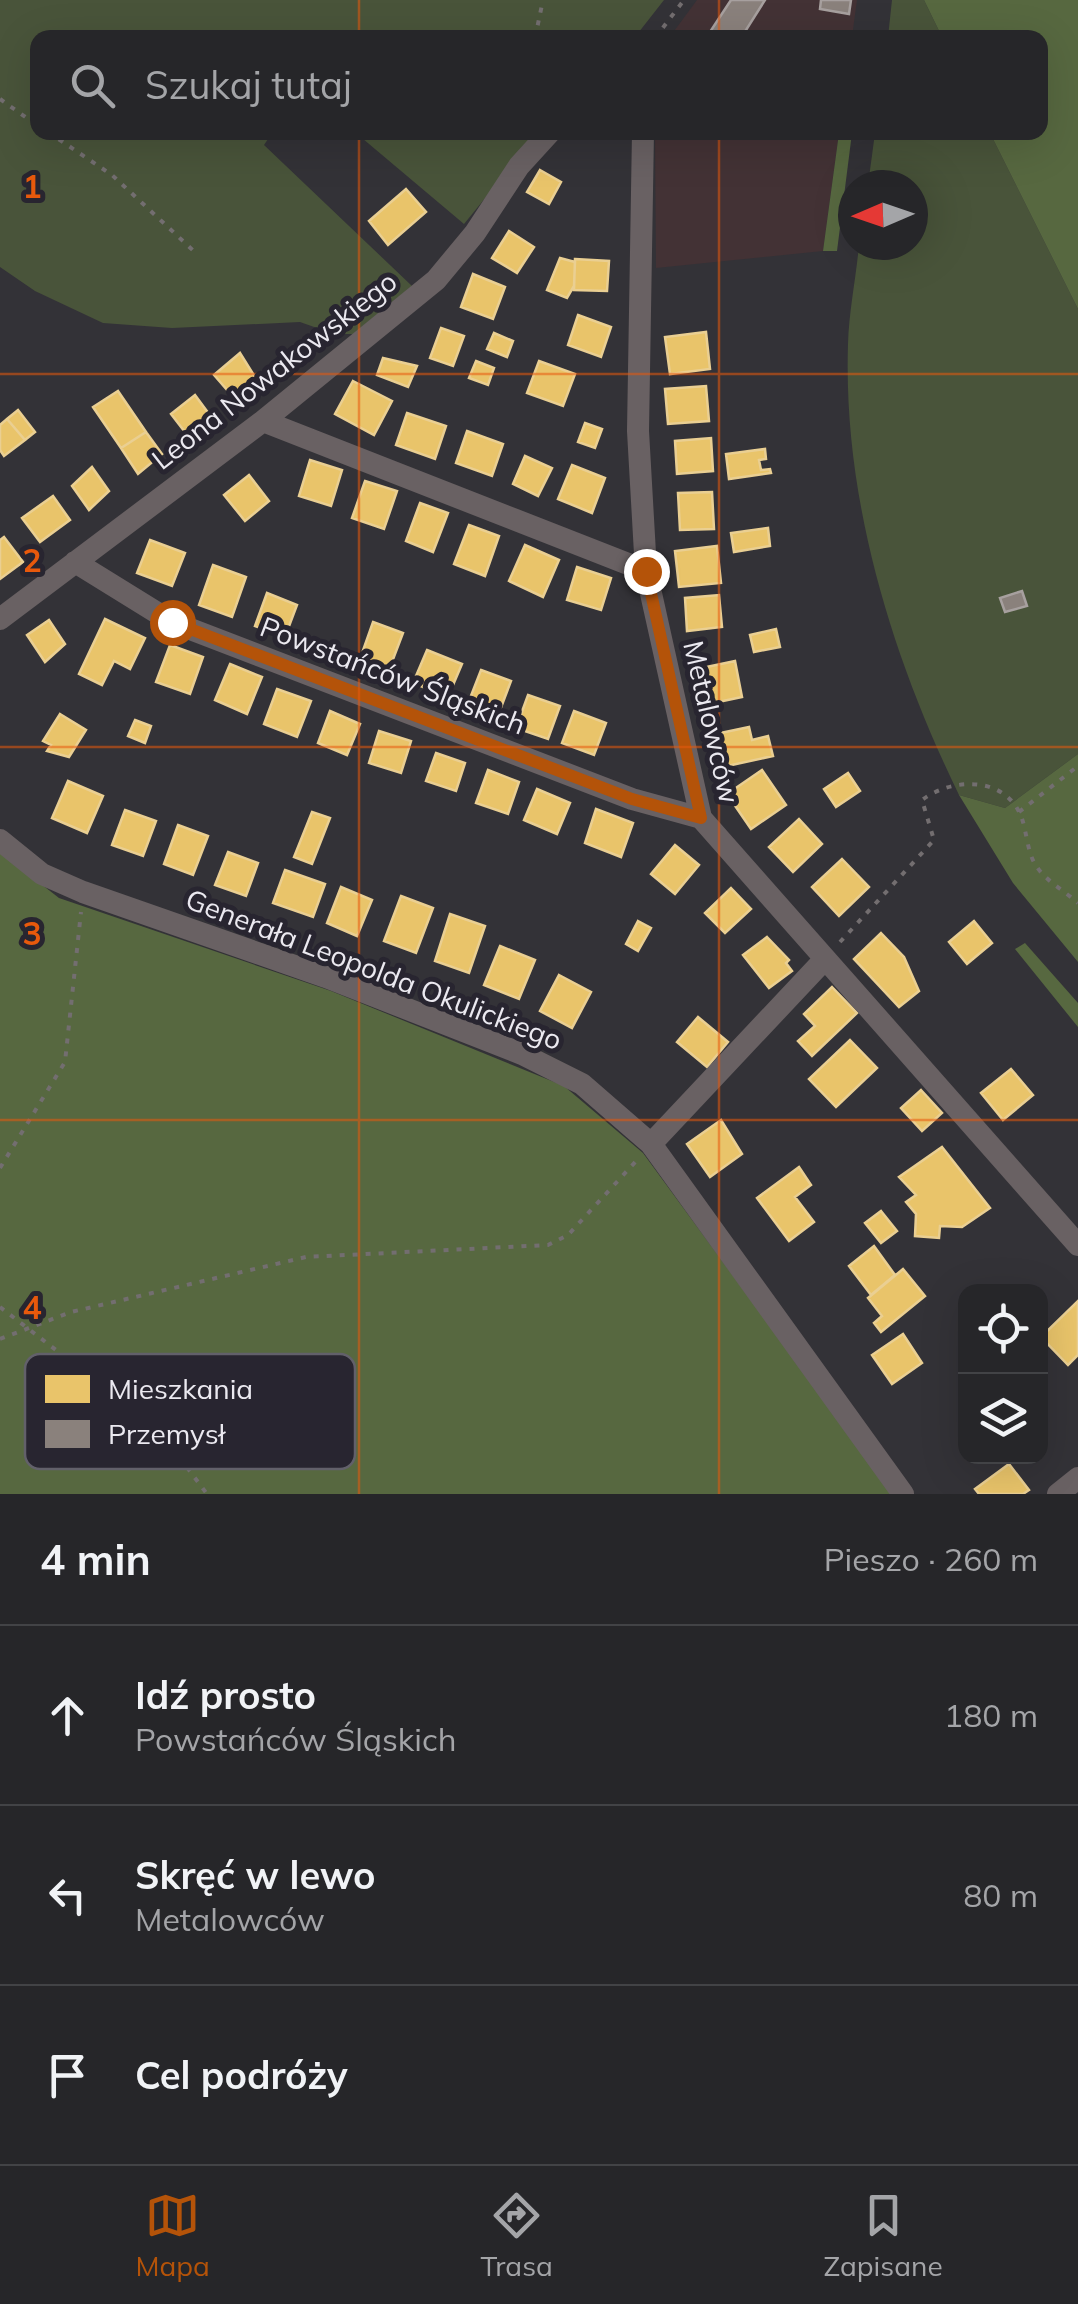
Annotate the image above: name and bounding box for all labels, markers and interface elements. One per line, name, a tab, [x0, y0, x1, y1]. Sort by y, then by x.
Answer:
search box	[30, 30, 1048, 140]
icon: search	[65, 58, 120, 113]
text: Szukaj tutaj	[145, 61, 352, 109]
text: 1	[22, 166, 42, 206]
north arrow	[838, 170, 928, 260]
street label: Leona Nowakowskiego	[144, 263, 404, 477]
text: 2	[22, 540, 42, 580]
route end	[624, 549, 670, 595]
route start	[150, 600, 196, 646]
street label: Powstańców Śląskich	[255, 608, 531, 742]
street label: Metalowców	[676, 637, 748, 807]
street label: Generała Leopolda Okulickiego	[181, 881, 567, 1057]
text: 3	[22, 913, 42, 953]
map controls	[958, 1284, 1048, 1464]
button: locate	[958, 1284, 1048, 1374]
text: 4	[22, 1287, 42, 1327]
legend	[25, 1354, 355, 1469]
text: Mieszkania	[108, 1371, 253, 1406]
button: layers	[958, 1374, 1048, 1464]
text: Przemysł	[108, 1416, 227, 1451]
text: 4 min	[40, 1533, 151, 1586]
text: Pieszo · 260 m	[824, 1539, 1038, 1579]
text: Idź prosto	[135, 1671, 316, 1719]
icon: ahead	[40, 1688, 95, 1743]
text: 180 m	[944, 1695, 1038, 1735]
text: Powstańców Śląskich	[135, 1719, 457, 1759]
text: Skręć w lewo	[135, 1851, 376, 1899]
icon: left	[40, 1868, 95, 1923]
text: 80 m	[963, 1875, 1038, 1915]
text: Metalowców	[135, 1899, 325, 1939]
icon: arrive	[40, 2048, 95, 2103]
text: Cel podróży	[135, 2051, 348, 2099]
tab: Mapa	[135, 2188, 210, 2283]
tab: Trasa	[481, 2188, 553, 2283]
tab: Zapisane	[824, 2188, 943, 2283]

